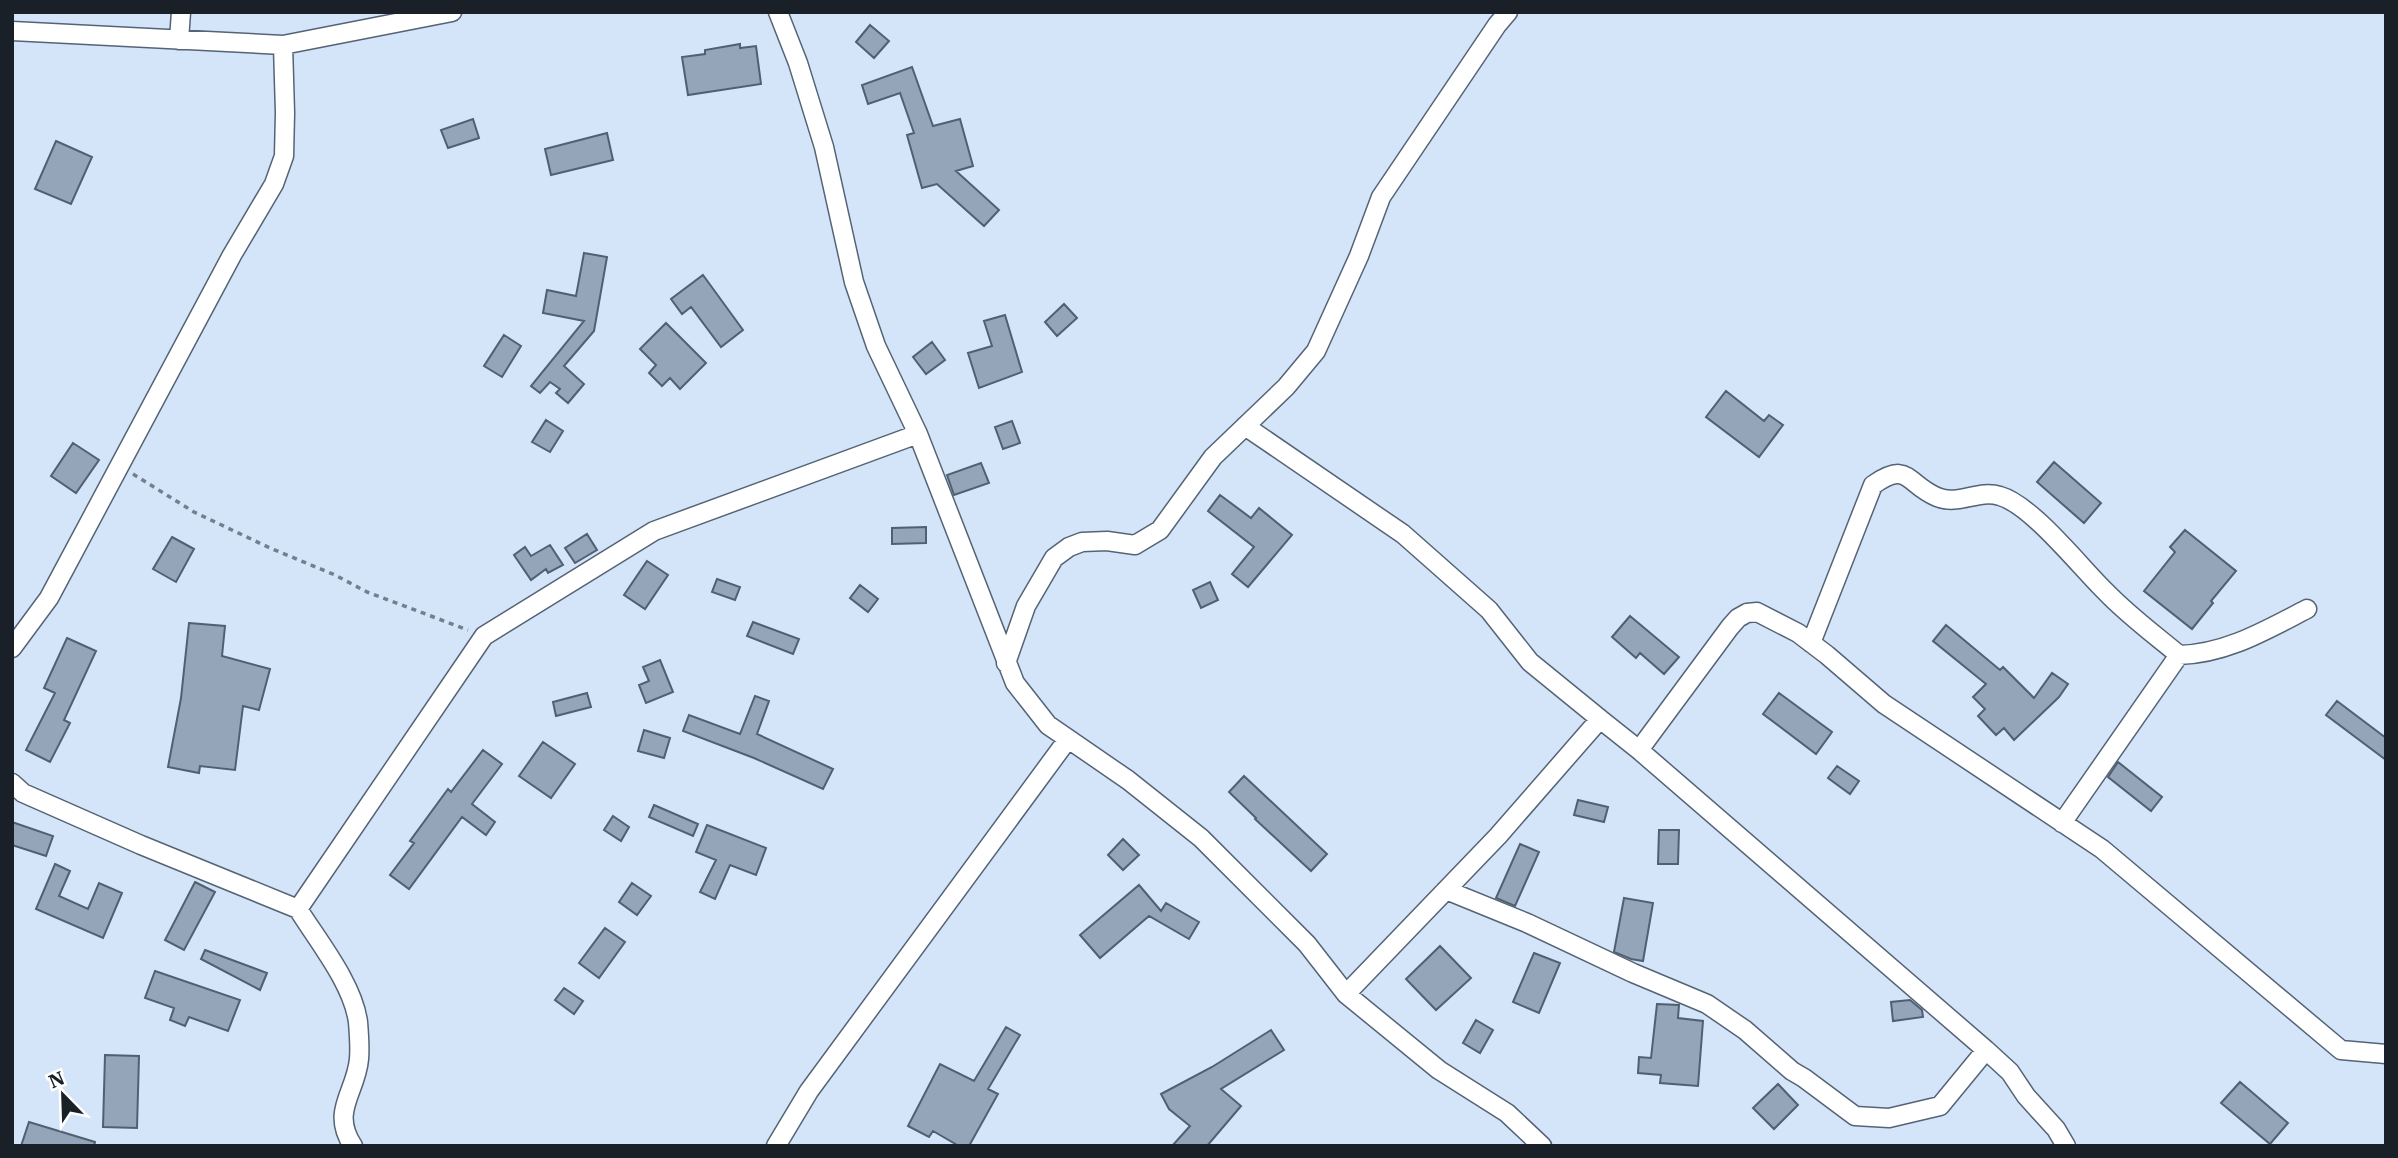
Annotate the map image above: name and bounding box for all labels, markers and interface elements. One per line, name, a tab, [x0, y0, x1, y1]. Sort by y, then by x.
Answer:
north arrow	[28, 1060, 98, 1130]
text: N	[45, 1065, 68, 1093]

